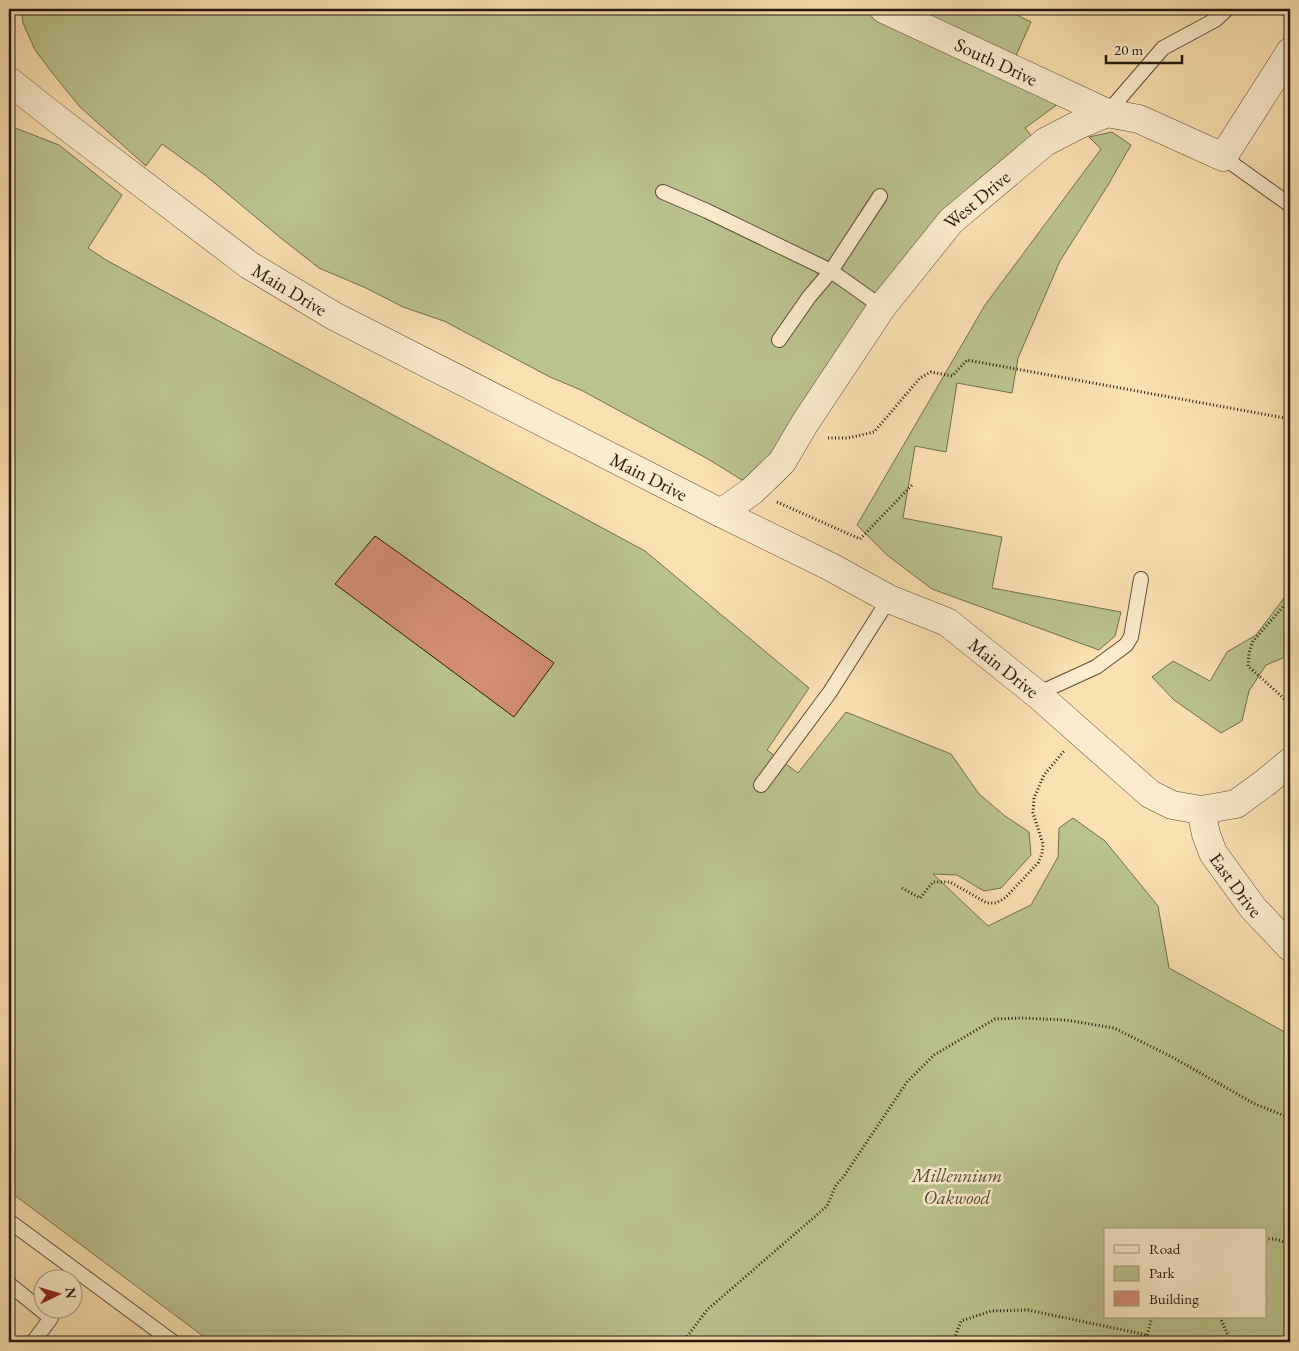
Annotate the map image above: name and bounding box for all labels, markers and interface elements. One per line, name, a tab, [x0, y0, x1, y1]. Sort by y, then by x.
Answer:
street label: South Drive	[951, 32, 1042, 92]
scale bar	[1106, 32, 1183, 64]
text: 20 m	[1114, 40, 1143, 59]
street label: West Drive	[938, 165, 1015, 235]
street label: Main Drive	[247, 258, 332, 322]
street label: Main Drive	[606, 447, 692, 507]
street label: Main Drive	[963, 632, 1044, 704]
street label: East Drive	[1204, 848, 1268, 923]
park label: Millennium Oakwood	[911, 1163, 1002, 1210]
legend	[1104, 1228, 1266, 1318]
text: Road	[1149, 1239, 1181, 1258]
text: Park	[1149, 1263, 1176, 1282]
north arrow	[32, 1268, 82, 1318]
text: N	[61, 1286, 80, 1300]
text: Building	[1149, 1289, 1199, 1308]

